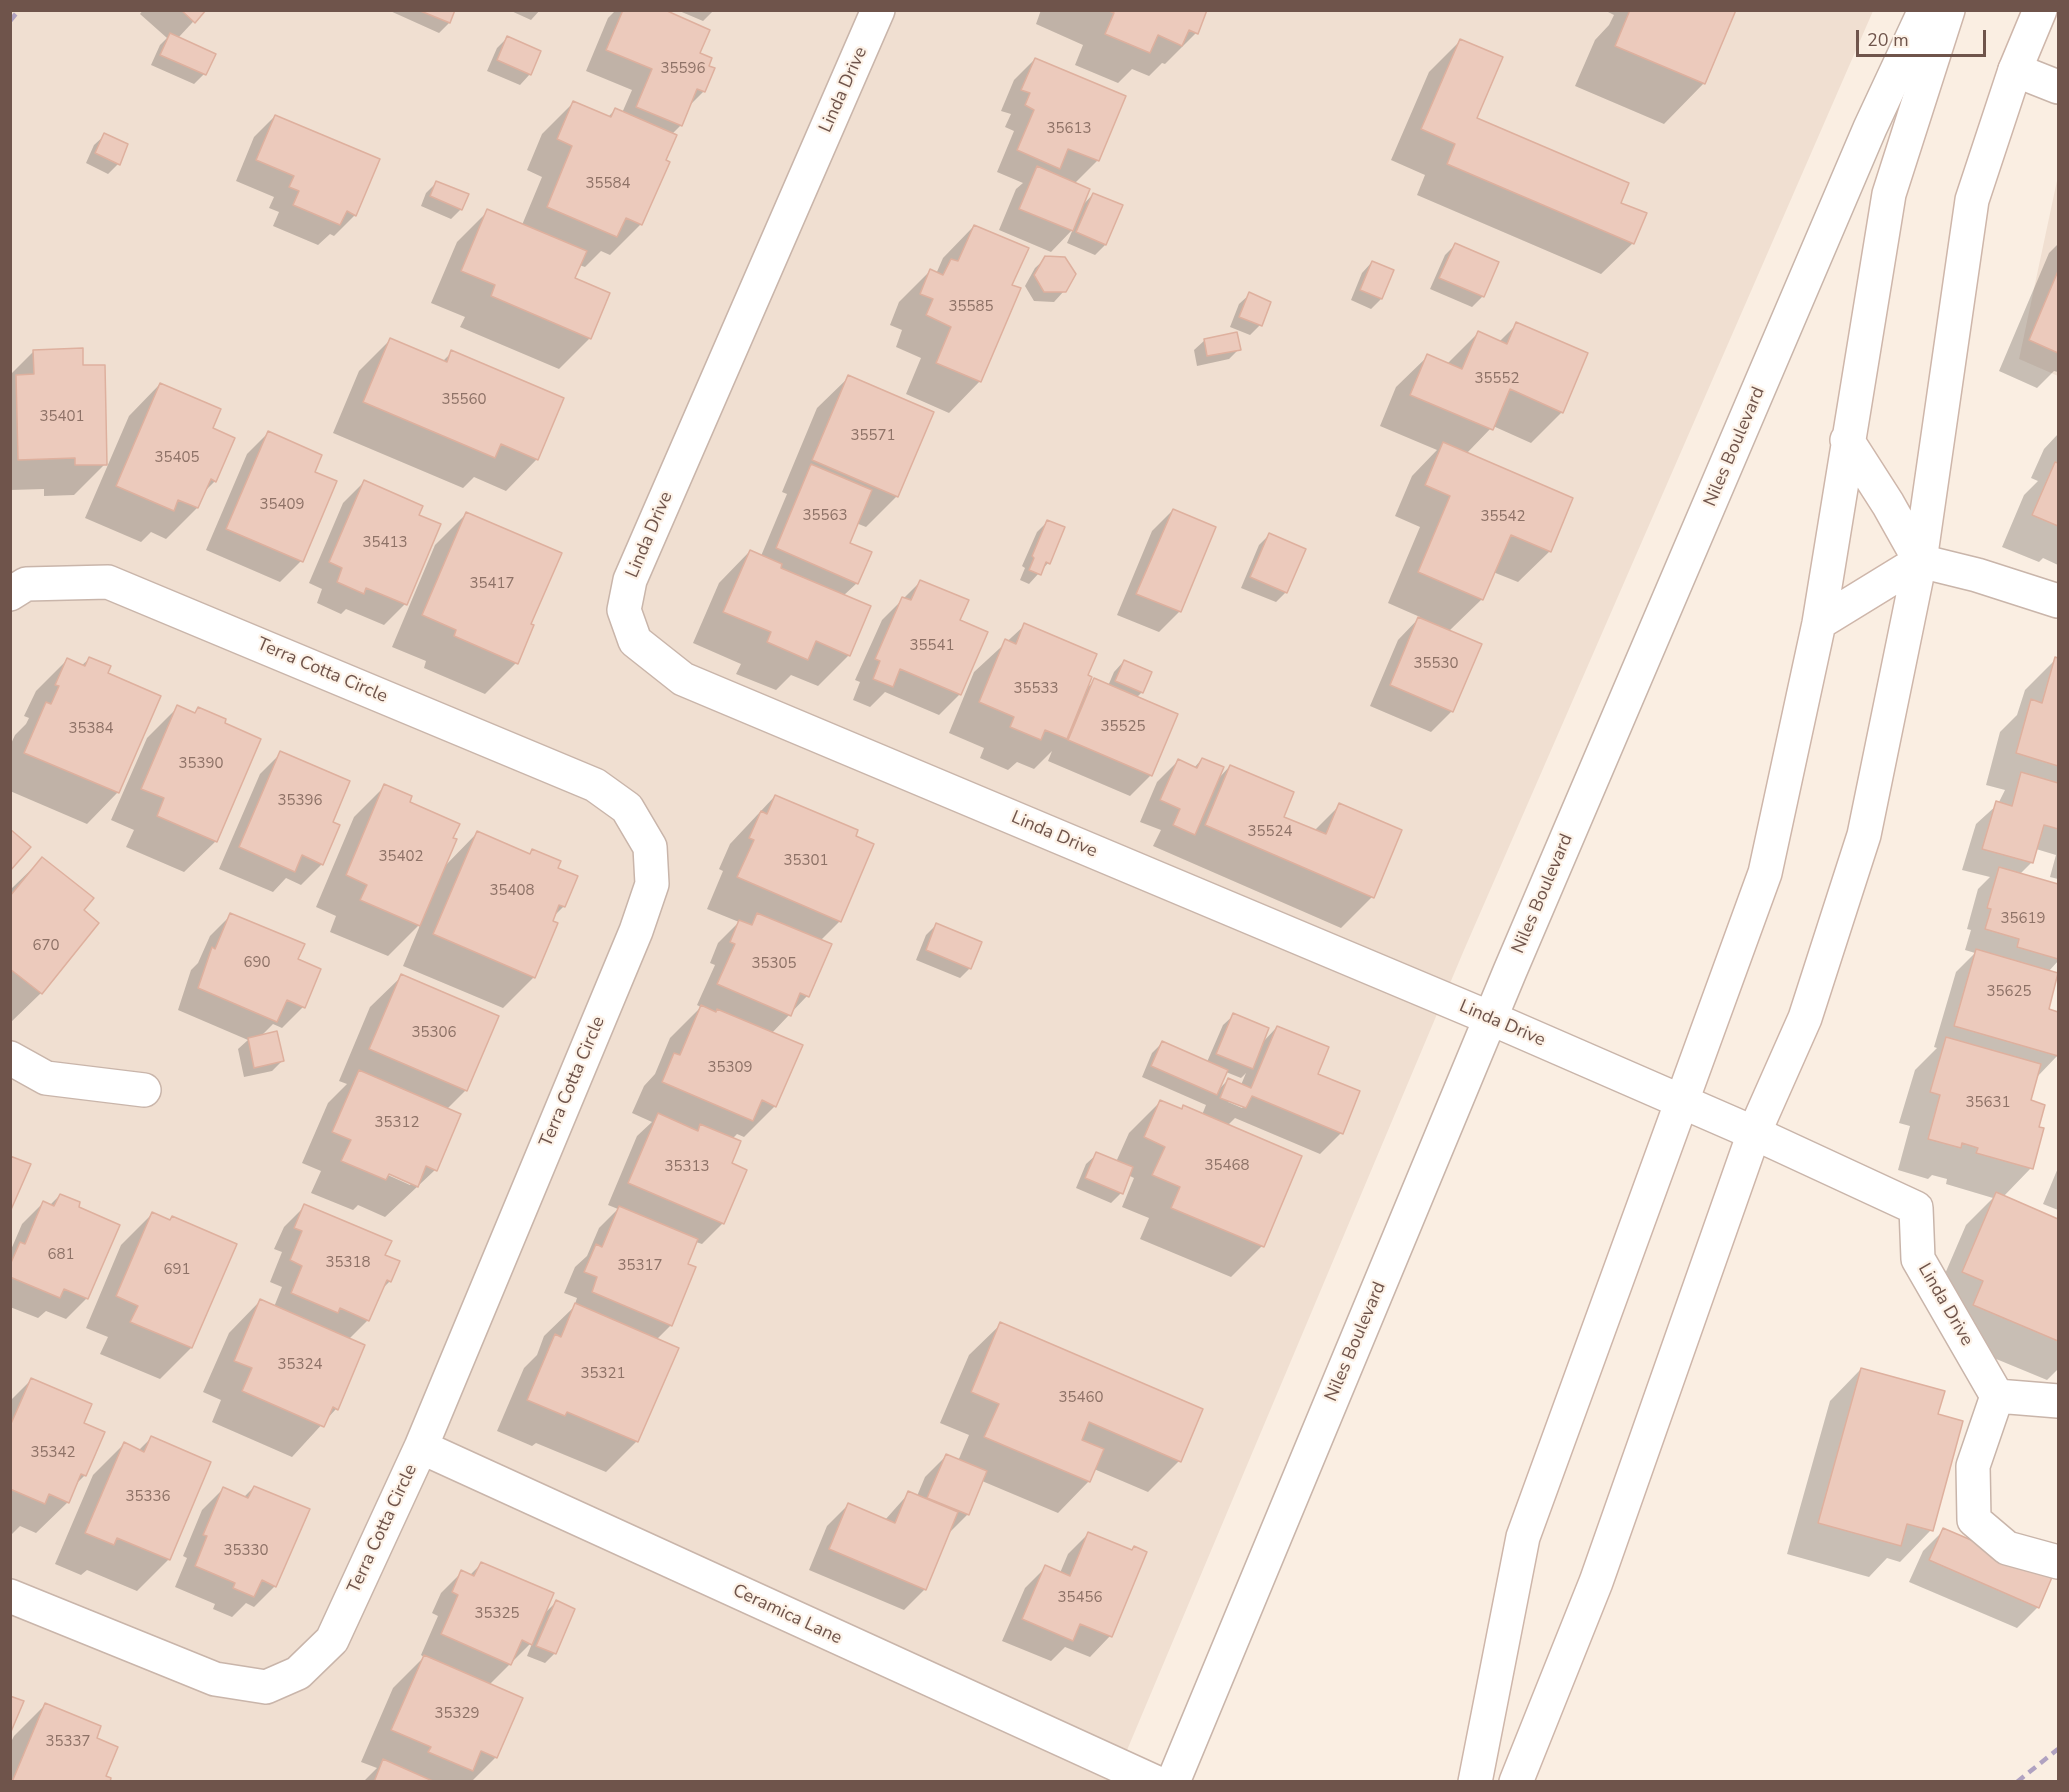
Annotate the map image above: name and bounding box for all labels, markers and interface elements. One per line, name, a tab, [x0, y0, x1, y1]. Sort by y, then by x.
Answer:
scale bar	[1859, 18, 1990, 56]
text: 20 m	[1867, 28, 1909, 52]
street label: Linda Drive	[816, 44, 872, 136]
house number: 35596	[661, 60, 705, 78]
house number: 35613	[1047, 120, 1091, 138]
house number: 35584	[586, 175, 630, 193]
house number: 35585	[949, 298, 993, 316]
house number: 35552	[1475, 370, 1519, 388]
street label: Niles Boulevard	[1700, 384, 1770, 510]
house number: 35560	[442, 391, 486, 409]
house number: 35401	[40, 408, 84, 426]
house number: 35571	[851, 427, 895, 445]
house number: 35405	[155, 449, 199, 467]
street label: Linda Drive	[622, 489, 678, 581]
house number: 35409	[260, 496, 304, 514]
house number: 35563	[803, 507, 847, 525]
house number: 35542	[1481, 508, 1525, 526]
house number: 35413	[363, 534, 407, 552]
house number: 35417	[470, 575, 514, 593]
street label: Terra Cotta Circle	[253, 634, 391, 708]
house number: 35541	[910, 637, 954, 655]
house number: 35530	[1414, 655, 1458, 673]
house number: 35533	[1014, 680, 1058, 698]
house number: 35525	[1101, 718, 1145, 736]
house number: 35384	[69, 720, 113, 738]
house number: 35390	[179, 755, 223, 773]
house number: 35396	[278, 792, 322, 810]
street label: Linda Drive	[1008, 807, 1100, 863]
house number: 35524	[1248, 823, 1292, 841]
street label: Niles Boulevard	[1508, 831, 1578, 957]
house number: 35402	[379, 848, 423, 866]
house number: 35301	[784, 852, 828, 870]
house number: 35408	[490, 882, 534, 900]
house number: 35619	[2001, 910, 2045, 928]
house number: 670	[33, 937, 59, 955]
house number: 690	[244, 954, 270, 972]
house number: 35305	[752, 955, 796, 973]
house number: 35625	[1987, 983, 2031, 1001]
street label: Linda Drive	[1456, 996, 1548, 1052]
street label: Terra Cotta Circle	[536, 1013, 610, 1151]
house number: 35306	[412, 1024, 456, 1042]
house number: 35309	[708, 1059, 752, 1077]
house number: 35631	[1966, 1094, 2010, 1112]
house number: 35312	[375, 1114, 419, 1132]
house number: 35468	[1205, 1157, 1249, 1175]
house number: 35313	[665, 1158, 709, 1176]
house number: 681	[48, 1246, 74, 1264]
house number: 35318	[326, 1254, 370, 1272]
house number: 35317	[618, 1257, 662, 1275]
street label: Linda Drive	[1913, 1260, 1977, 1350]
house number: 691	[164, 1261, 190, 1279]
street label: Niles Boulevard	[1321, 1279, 1391, 1405]
house number: 35324	[278, 1356, 322, 1374]
house number: 35321	[581, 1365, 625, 1383]
house number: 35460	[1059, 1389, 1103, 1407]
house number: 35342	[31, 1444, 75, 1462]
street label: Terra Cotta Circle	[344, 1461, 422, 1597]
house number: 35336	[126, 1488, 170, 1506]
house number: 35330	[224, 1542, 268, 1560]
street label: Ceramica Lane	[729, 1580, 845, 1650]
house number: 35456	[1058, 1589, 1102, 1607]
house number: 35325	[475, 1605, 519, 1623]
house number: 35329	[435, 1705, 479, 1723]
house number: 35337	[46, 1733, 90, 1751]

